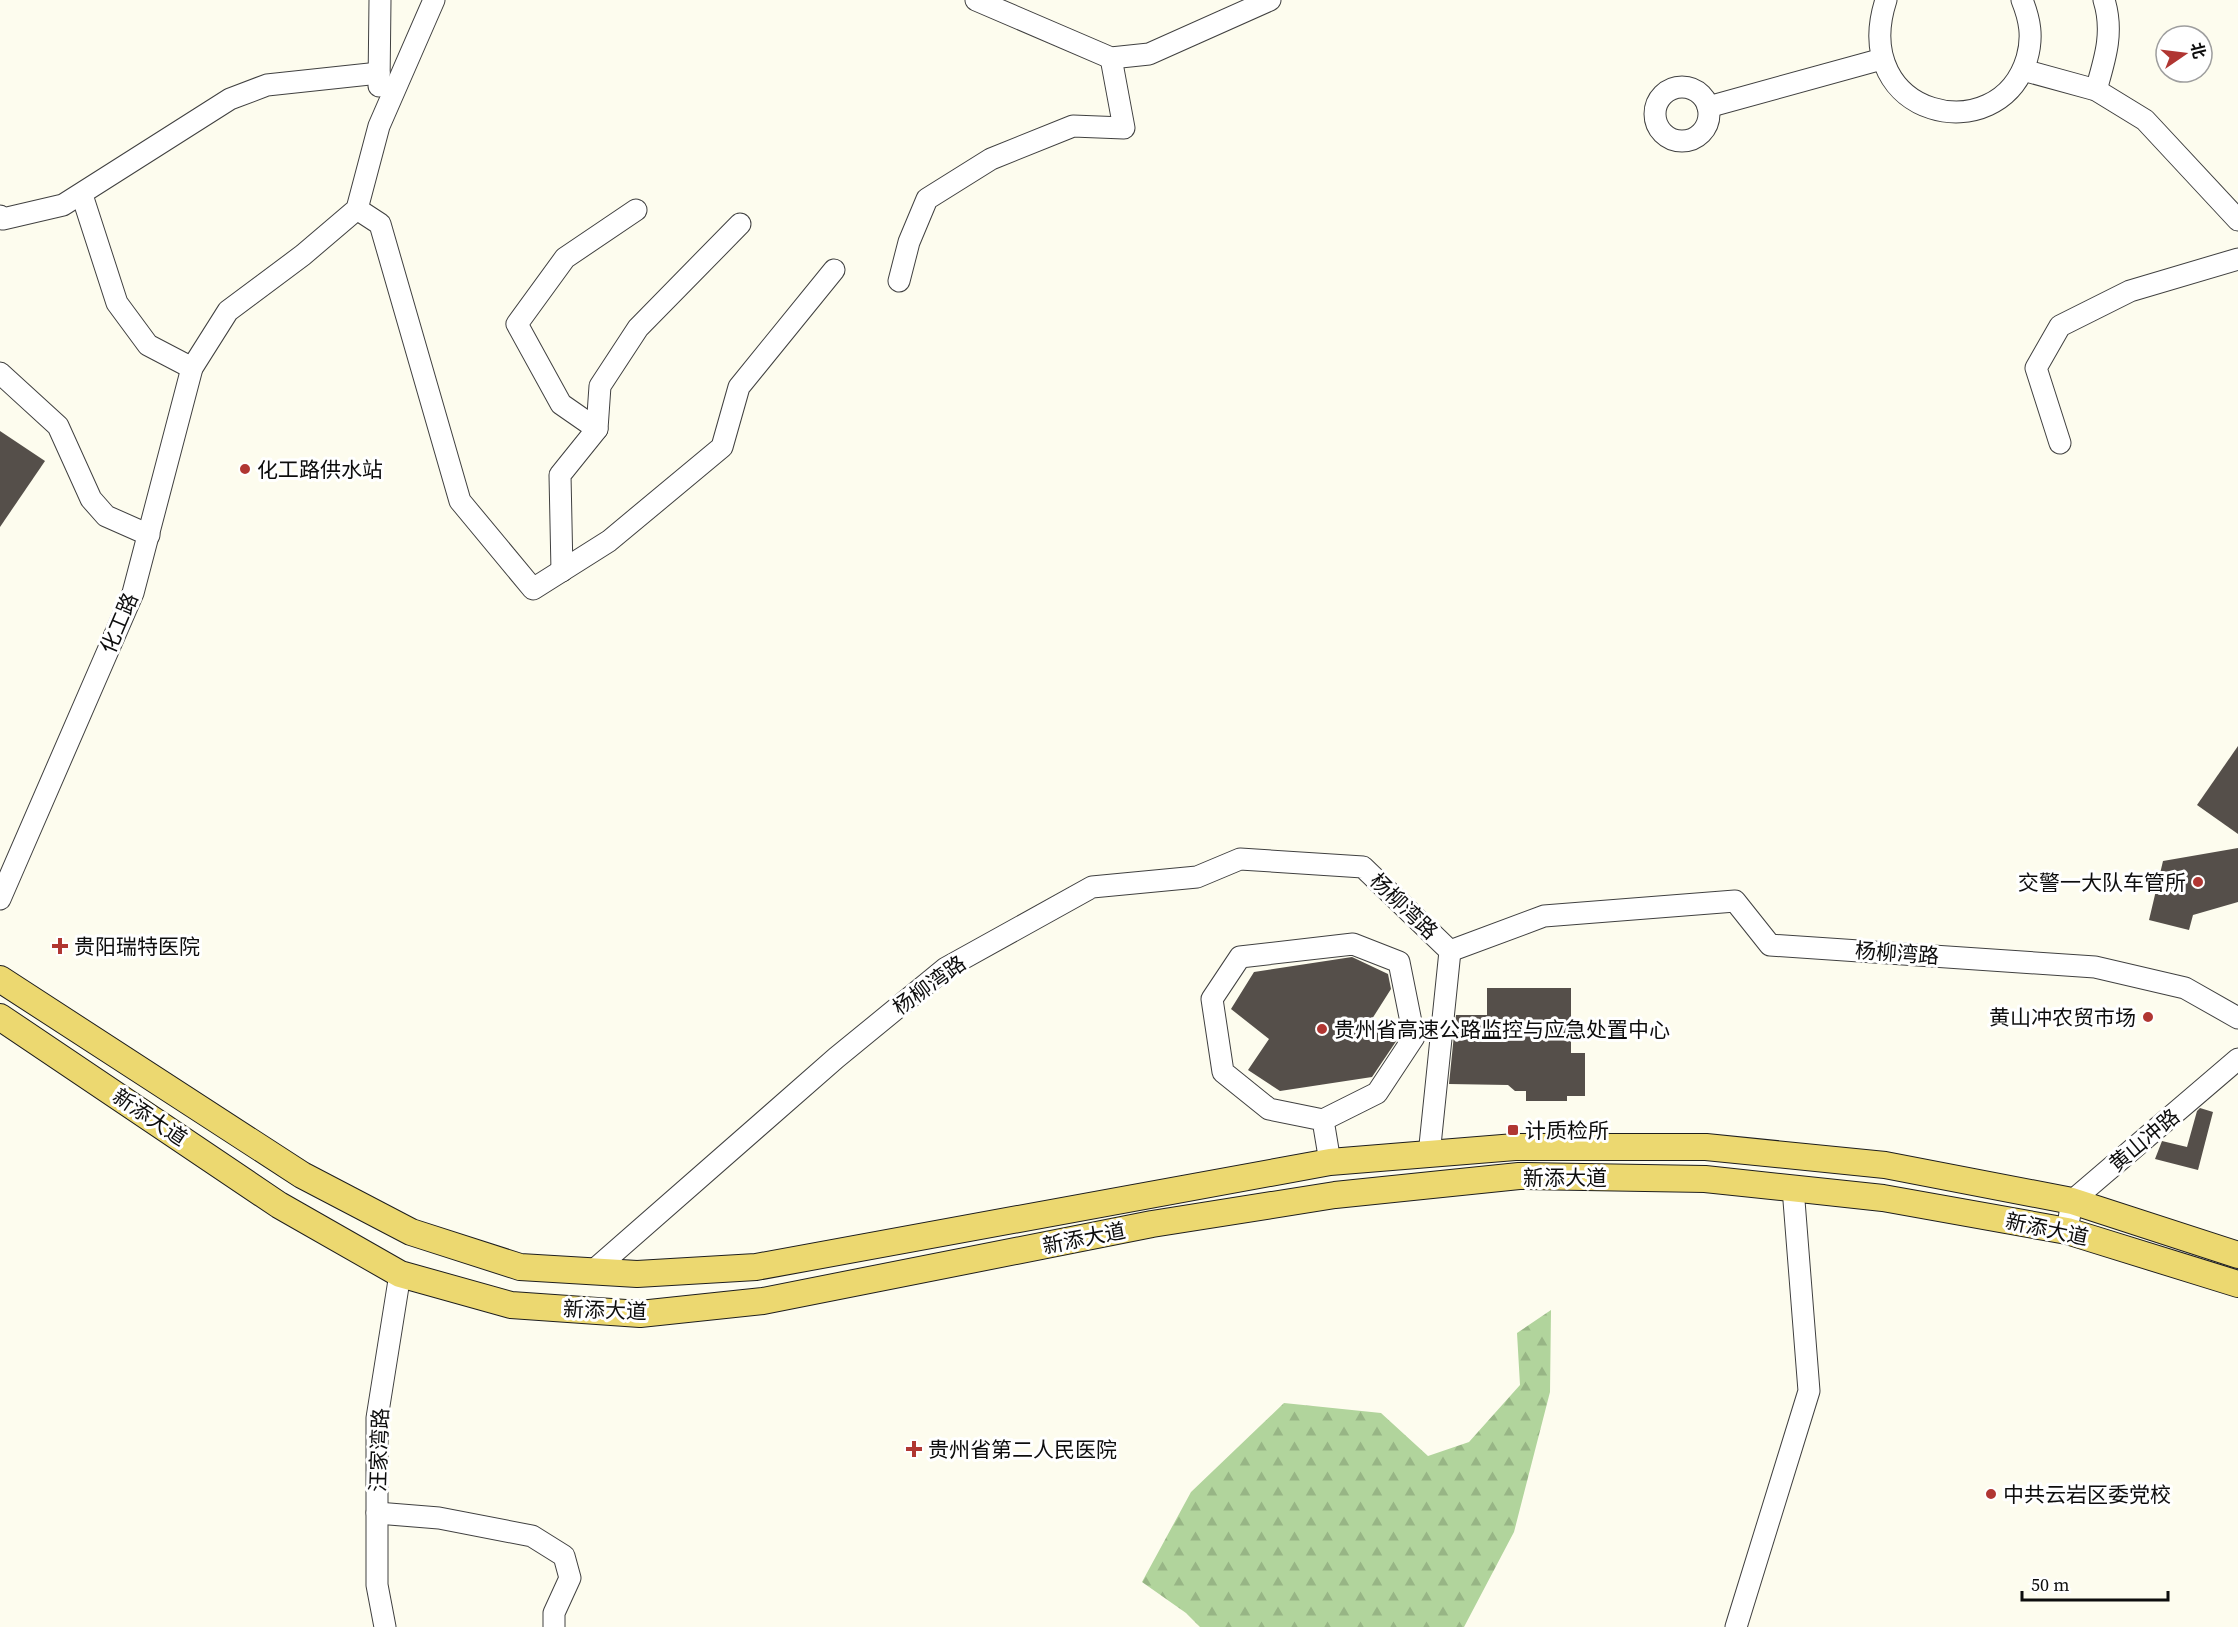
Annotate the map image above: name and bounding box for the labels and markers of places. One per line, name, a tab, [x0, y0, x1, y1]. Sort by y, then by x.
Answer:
place label: 化工路供水站	[257, 455, 383, 484]
marker: 化工路供水站	[238, 462, 252, 476]
place label: 交警一大队车管所	[2018, 868, 2186, 897]
marker: 交警一大队车管所	[2191, 875, 2205, 889]
place label: 贵阳瑞特医院	[74, 932, 200, 961]
marker: 贵阳瑞特医院	[51, 937, 69, 955]
place label: 黄山冲农贸市场	[1989, 1003, 2136, 1032]
marker: 黄山冲农贸市场	[2141, 1010, 2155, 1024]
place label: 贵州省高速公路监控与应急处置中心	[1334, 1015, 1670, 1044]
marker: 贵州省高速公路监控与应急处置中心	[1315, 1022, 1329, 1036]
place label: 计质检所	[1525, 1116, 1609, 1145]
marker: 计质检所	[1506, 1123, 1520, 1137]
place label: 贵州省第二人民医院	[928, 1435, 1117, 1464]
marker: 贵州省第二人民医院	[905, 1440, 923, 1458]
place label: 中共云岩区委党校	[2003, 1480, 2171, 1509]
marker: 中共云岩区委党校	[1984, 1487, 1998, 1501]

